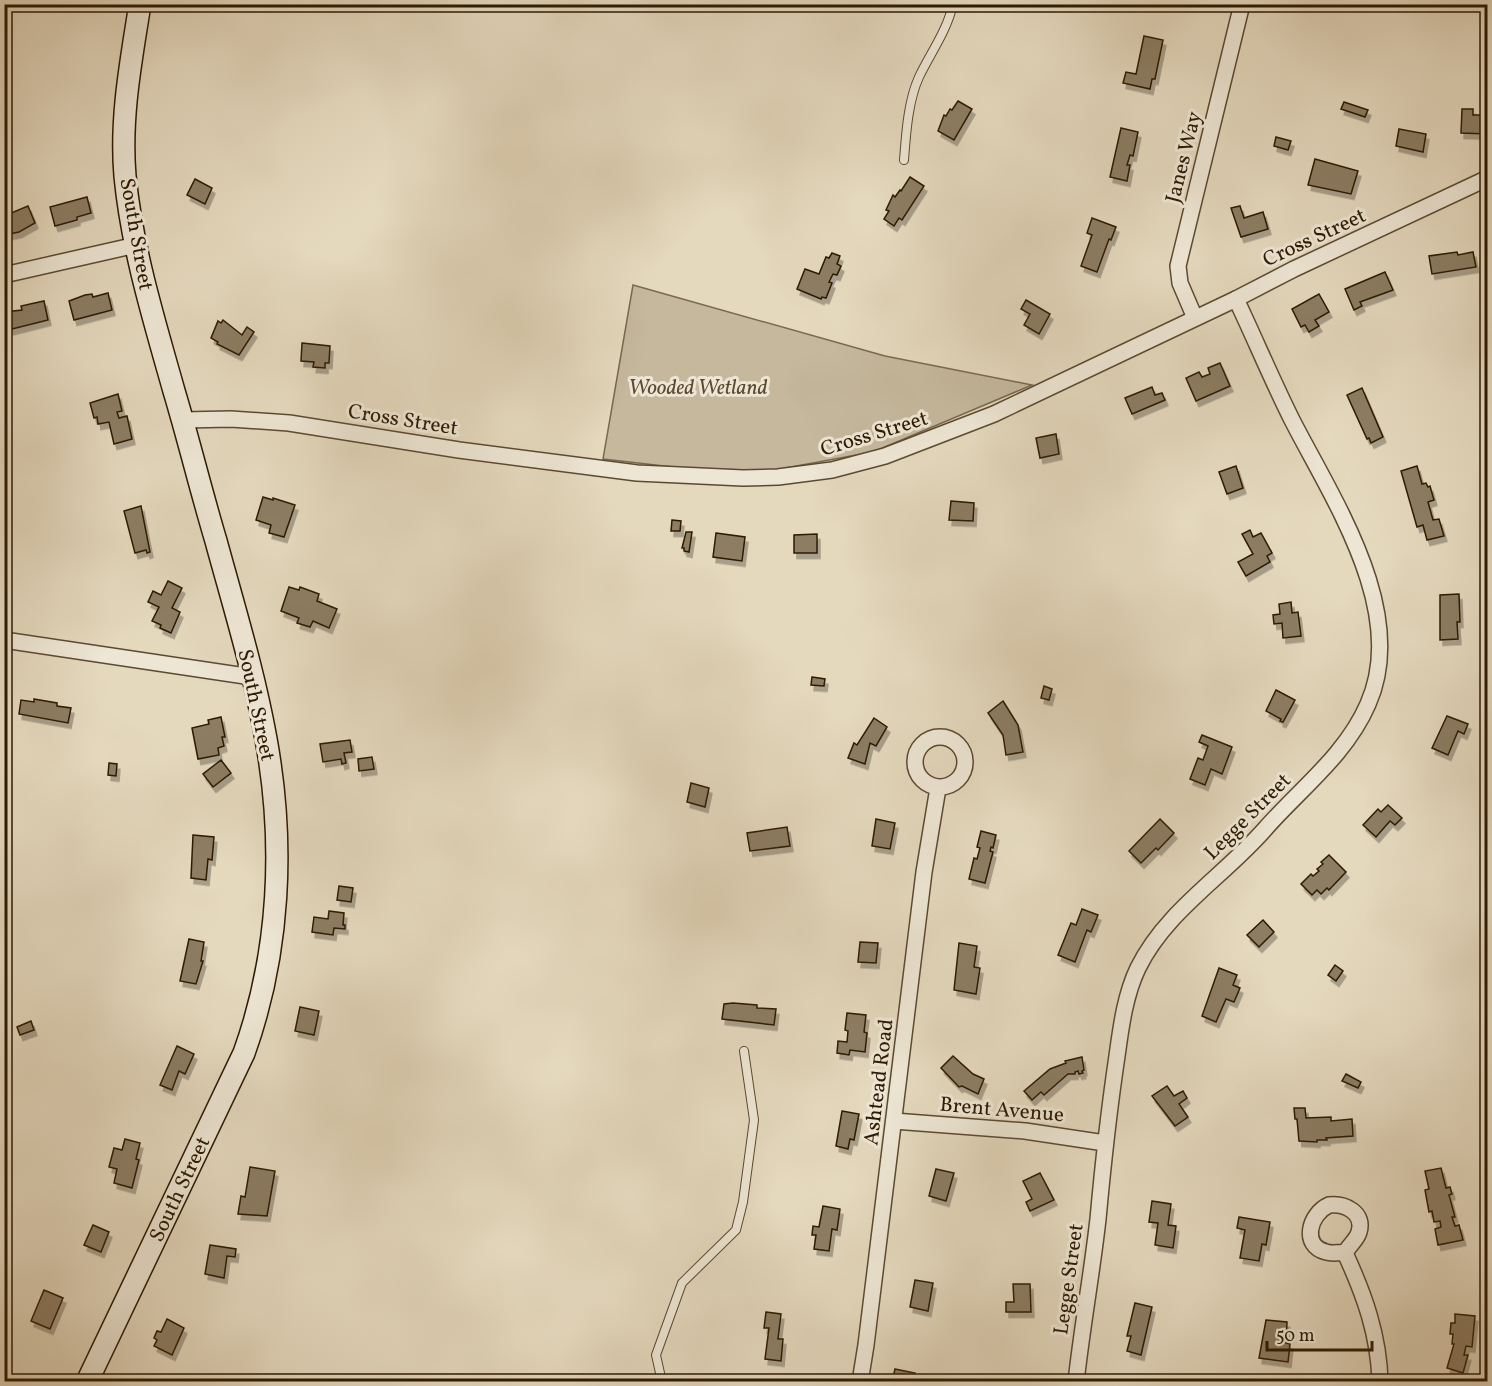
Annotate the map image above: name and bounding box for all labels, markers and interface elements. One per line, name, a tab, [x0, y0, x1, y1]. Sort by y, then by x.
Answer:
street label: Janes Way	[1159, 108, 1210, 206]
street label: South Street	[111, 176, 160, 293]
street label: Cross Street	[1258, 202, 1371, 275]
park label: Wooded Wetland	[628, 374, 768, 403]
street label: Cross Street	[346, 397, 460, 443]
street label: Cross Street	[817, 404, 932, 465]
street label: South Street	[230, 647, 282, 764]
street label: Legge Street	[1198, 767, 1298, 867]
street label: Ashtead Road	[857, 1017, 902, 1147]
street label: Brent Avenue	[939, 1091, 1065, 1130]
street label: South Street	[143, 1132, 218, 1247]
street label: Legge Street	[1047, 1222, 1092, 1337]
scale bar	[1267, 1314, 1372, 1352]
text: 50 m	[1276, 1324, 1315, 1349]

